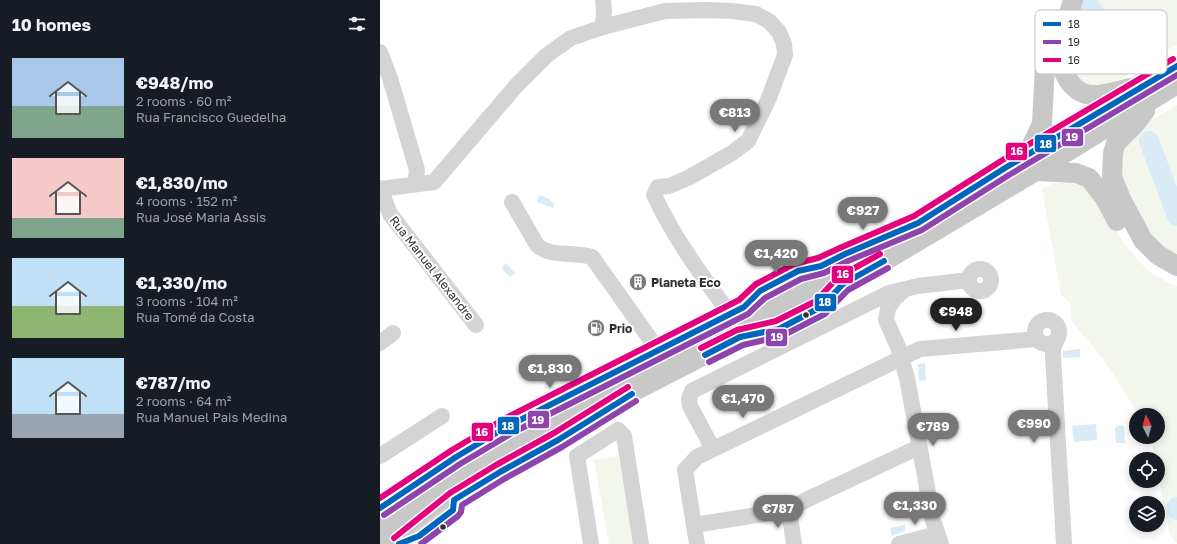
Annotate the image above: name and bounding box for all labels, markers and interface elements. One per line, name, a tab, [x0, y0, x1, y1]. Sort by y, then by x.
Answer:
legend	[1035, 10, 1167, 74]
icon: filters	[346, 13, 368, 35]
text: 10 homes	[12, 14, 91, 35]
text: 18	[1068, 17, 1080, 30]
text: 19	[1068, 35, 1080, 48]
text: 16	[1068, 53, 1080, 66]
text: €948/mo	[136, 72, 214, 93]
icon: home	[44, 74, 92, 122]
text: 2 rooms · 60 m²	[136, 93, 232, 109]
pin: €813	[711, 99, 759, 133]
text: €813	[719, 104, 751, 120]
text: Rua Francisco Guedelha	[136, 109, 286, 125]
line badge: 19	[1061, 128, 1084, 147]
text: 19	[1066, 130, 1078, 143]
line badge: 18	[1034, 134, 1057, 153]
text: 18	[1040, 137, 1052, 150]
line badge: 16	[1005, 142, 1028, 161]
text: 16	[1011, 144, 1023, 157]
text: €1,830/mo	[136, 172, 228, 193]
icon: home	[44, 174, 92, 222]
text: 4 rooms · 152 m²	[136, 193, 237, 209]
pin: €927	[839, 197, 887, 231]
text: €927	[847, 202, 879, 218]
text: Rua José Maria Assis	[136, 209, 266, 225]
street label: Rua Manuel Alexandre	[387, 213, 477, 323]
pin: €1,420	[743, 240, 809, 274]
text: €1,420	[754, 245, 798, 261]
line badge: 16	[831, 265, 854, 284]
text: 16	[837, 267, 849, 280]
text: €1,330/mo	[136, 272, 227, 293]
building icon: Planeta Eco	[628, 272, 648, 292]
icon: home	[44, 274, 92, 322]
place label: Planeta Eco	[651, 275, 721, 290]
text: 3 rooms · 104 m²	[136, 293, 238, 309]
line badge: 18	[814, 293, 837, 312]
text: 18	[819, 295, 831, 308]
pin: €948	[932, 298, 980, 332]
text: €948	[939, 303, 973, 319]
text: Rua Tomé da Costa	[136, 309, 255, 325]
unlabelled marker	[801, 310, 811, 320]
fuel station icon: Prio	[586, 318, 606, 338]
place label: Prio	[609, 321, 632, 336]
line badge: 19	[765, 328, 788, 347]
text: 19	[771, 330, 783, 343]
pin: €1,830	[517, 355, 583, 389]
text: €1,830	[528, 360, 572, 376]
text: €787/mo	[136, 372, 211, 393]
icon: home	[44, 374, 92, 422]
pin: €1,470	[710, 385, 776, 419]
text: €1,470	[721, 390, 765, 406]
text: 2 rooms · 64 m²	[136, 393, 231, 409]
north arrow	[1129, 408, 1165, 444]
map controls	[1129, 408, 1165, 532]
text: Rua Manuel Pais Medina	[136, 409, 287, 425]
line badge: 19	[527, 410, 550, 429]
pin: €990	[1010, 410, 1058, 444]
text: 19	[532, 413, 544, 426]
pin: €789	[909, 413, 957, 447]
text: €990	[1017, 415, 1051, 431]
line badge: 18	[497, 416, 520, 435]
text: €789	[917, 418, 949, 434]
text: 18	[502, 419, 514, 432]
line badge: 16	[471, 422, 494, 442]
text: 16	[476, 425, 488, 438]
button: locate	[1129, 452, 1165, 488]
pin: €1,330	[882, 492, 948, 526]
pin: €787	[754, 495, 802, 529]
button: layers	[1129, 496, 1165, 532]
text: €1,330	[893, 497, 937, 513]
text: €787	[762, 500, 794, 516]
unlabelled marker	[438, 522, 448, 532]

